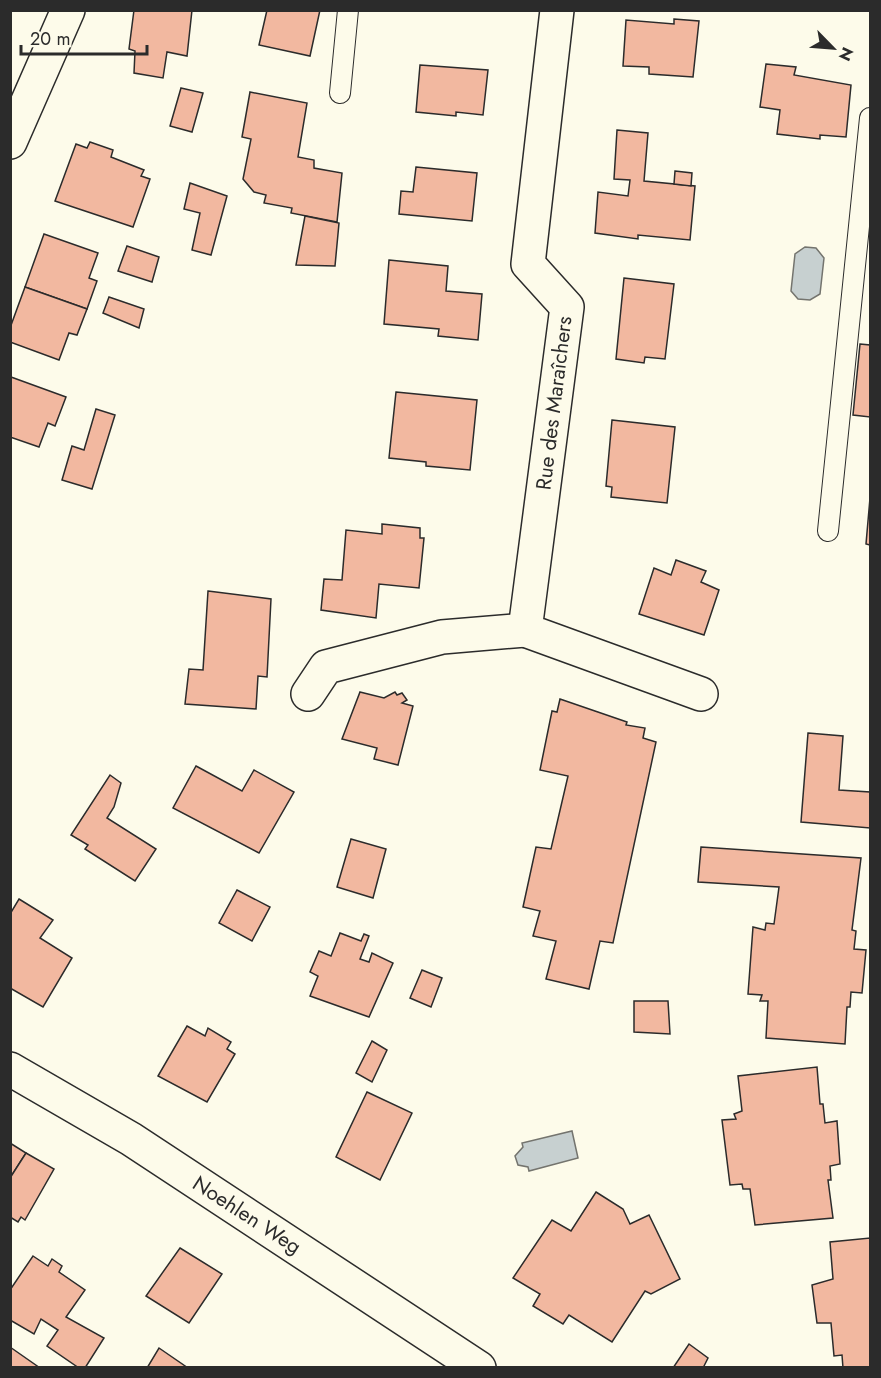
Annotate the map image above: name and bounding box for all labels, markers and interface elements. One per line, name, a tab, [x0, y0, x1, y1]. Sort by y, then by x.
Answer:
scale bar	[21, 18, 147, 56]
north arrow	[803, 18, 863, 78]
text: 20 m	[30, 26, 70, 52]
text: N	[833, 44, 859, 65]
street label: Rue des Maraîchers	[528, 314, 580, 492]
street label: Noehlen Weg	[187, 1169, 307, 1261]

